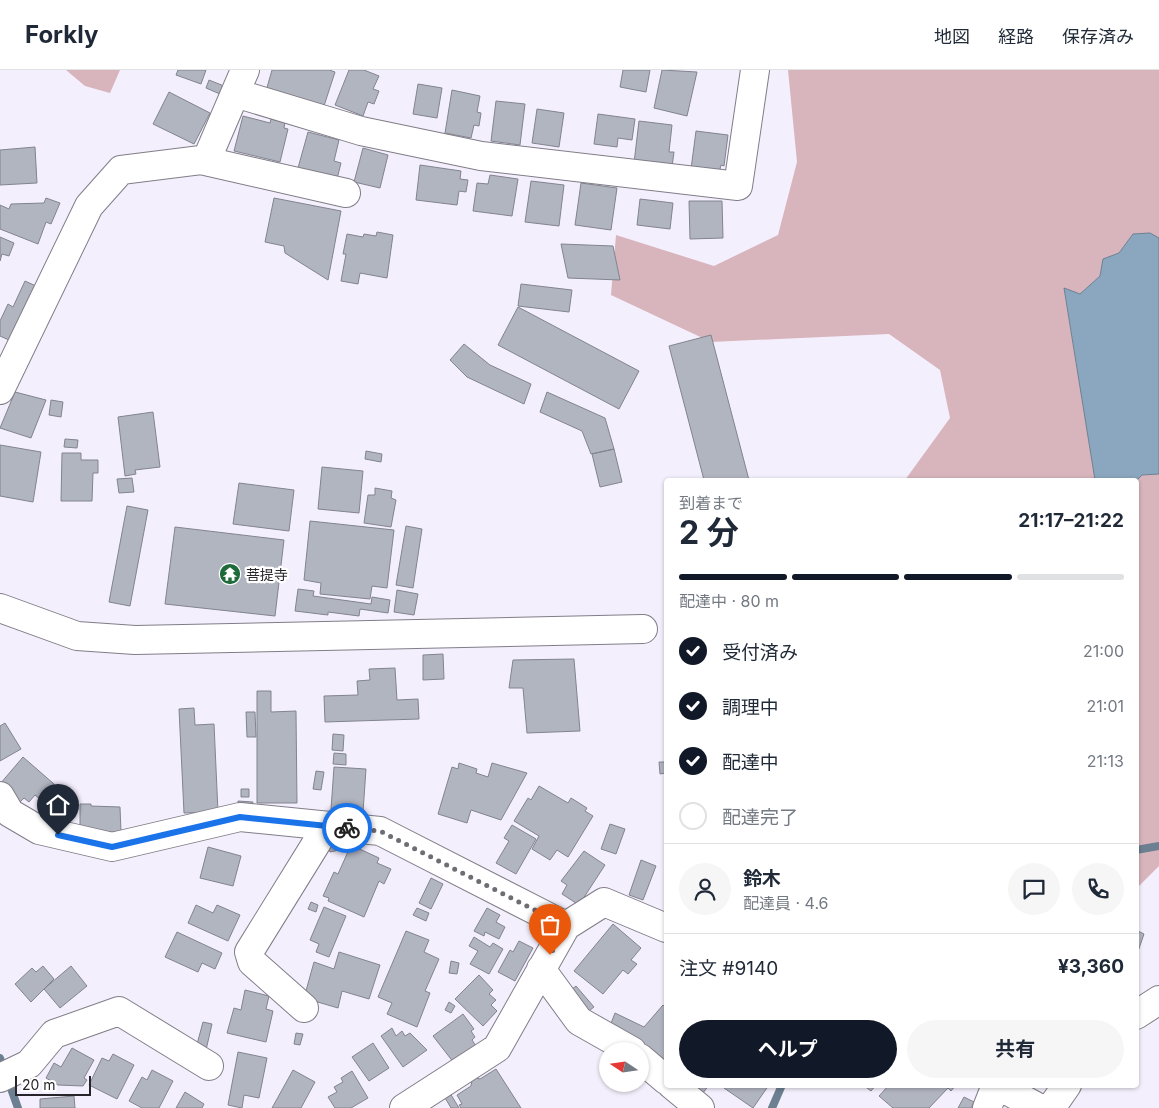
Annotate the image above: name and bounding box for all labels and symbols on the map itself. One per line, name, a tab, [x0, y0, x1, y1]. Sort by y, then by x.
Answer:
temple icon: 菩提寺	[218, 562, 242, 586]
place label: 菩提寺	[246, 566, 288, 583]
pin	[37, 784, 79, 835]
courier	[322, 803, 372, 853]
pin	[529, 904, 571, 955]
north arrow	[599, 1042, 649, 1092]
scale bar	[15, 1073, 91, 1096]

